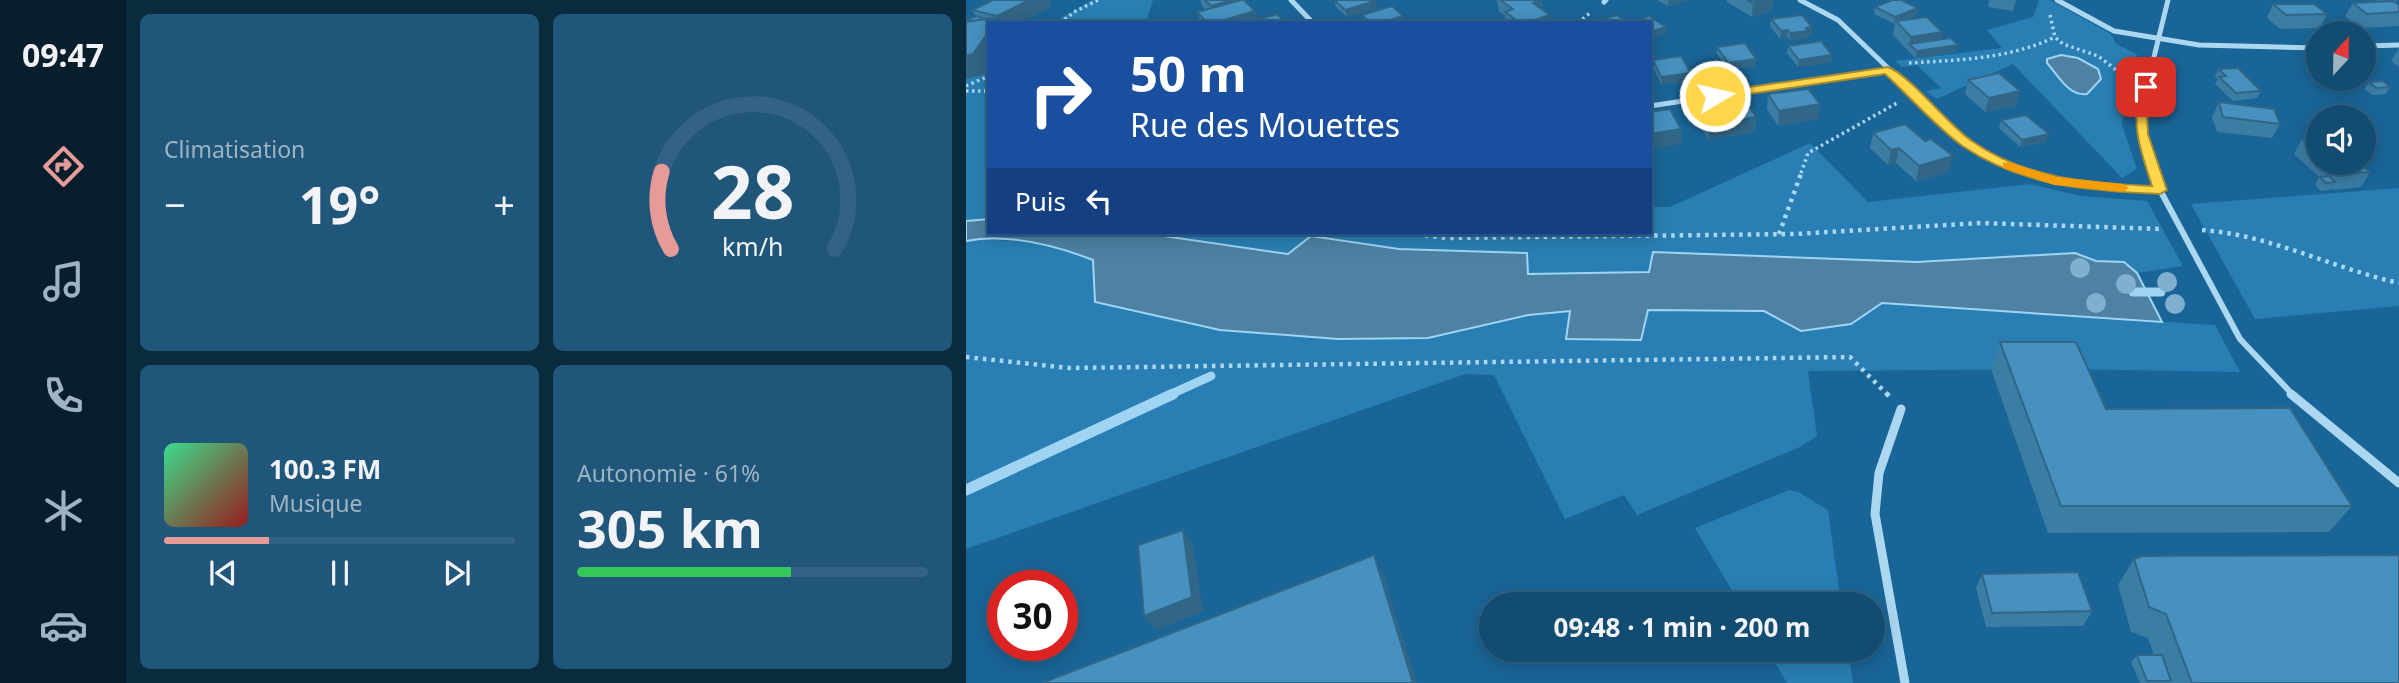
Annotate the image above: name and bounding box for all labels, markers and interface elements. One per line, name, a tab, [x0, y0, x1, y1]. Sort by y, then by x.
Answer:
north arrow	[2306, 21, 2376, 91]
map controls	[2306, 21, 2376, 175]
text: 09:47	[22, 33, 104, 76]
text: 50 m	[1130, 40, 1247, 106]
icon: right	[1015, 49, 1106, 140]
pin	[2116, 57, 2176, 117]
position arrow	[1678, 59, 1752, 133]
icon: arrive	[2127, 68, 2165, 106]
text: Rue des Mouettes	[1130, 103, 1400, 146]
button: sound	[2306, 105, 2376, 175]
text: Climatisation	[164, 133, 305, 165]
text: 28	[711, 141, 794, 240]
icon: directions	[39, 142, 88, 191]
text: 19°	[299, 168, 380, 239]
text: −	[164, 178, 186, 230]
text: +	[493, 178, 515, 230]
icon: left	[1080, 182, 1118, 220]
text: Puis	[1015, 183, 1066, 219]
text: km/h	[722, 228, 783, 262]
icon: music	[39, 257, 88, 306]
icon: phone	[39, 371, 88, 420]
text: 100.3 FM	[269, 451, 381, 487]
text: Autonomie · 61%	[577, 457, 760, 489]
icon: climate	[39, 486, 88, 535]
text: Musique	[269, 487, 362, 519]
text: 305 km	[577, 492, 763, 563]
icon: previous	[204, 554, 242, 592]
icon: pause	[321, 554, 359, 592]
icon: next	[438, 554, 476, 592]
speed limit sign: 30	[987, 570, 1078, 661]
icon: car	[39, 601, 88, 650]
text: 09:48 · 1 min · 200 m	[1554, 609, 1810, 645]

